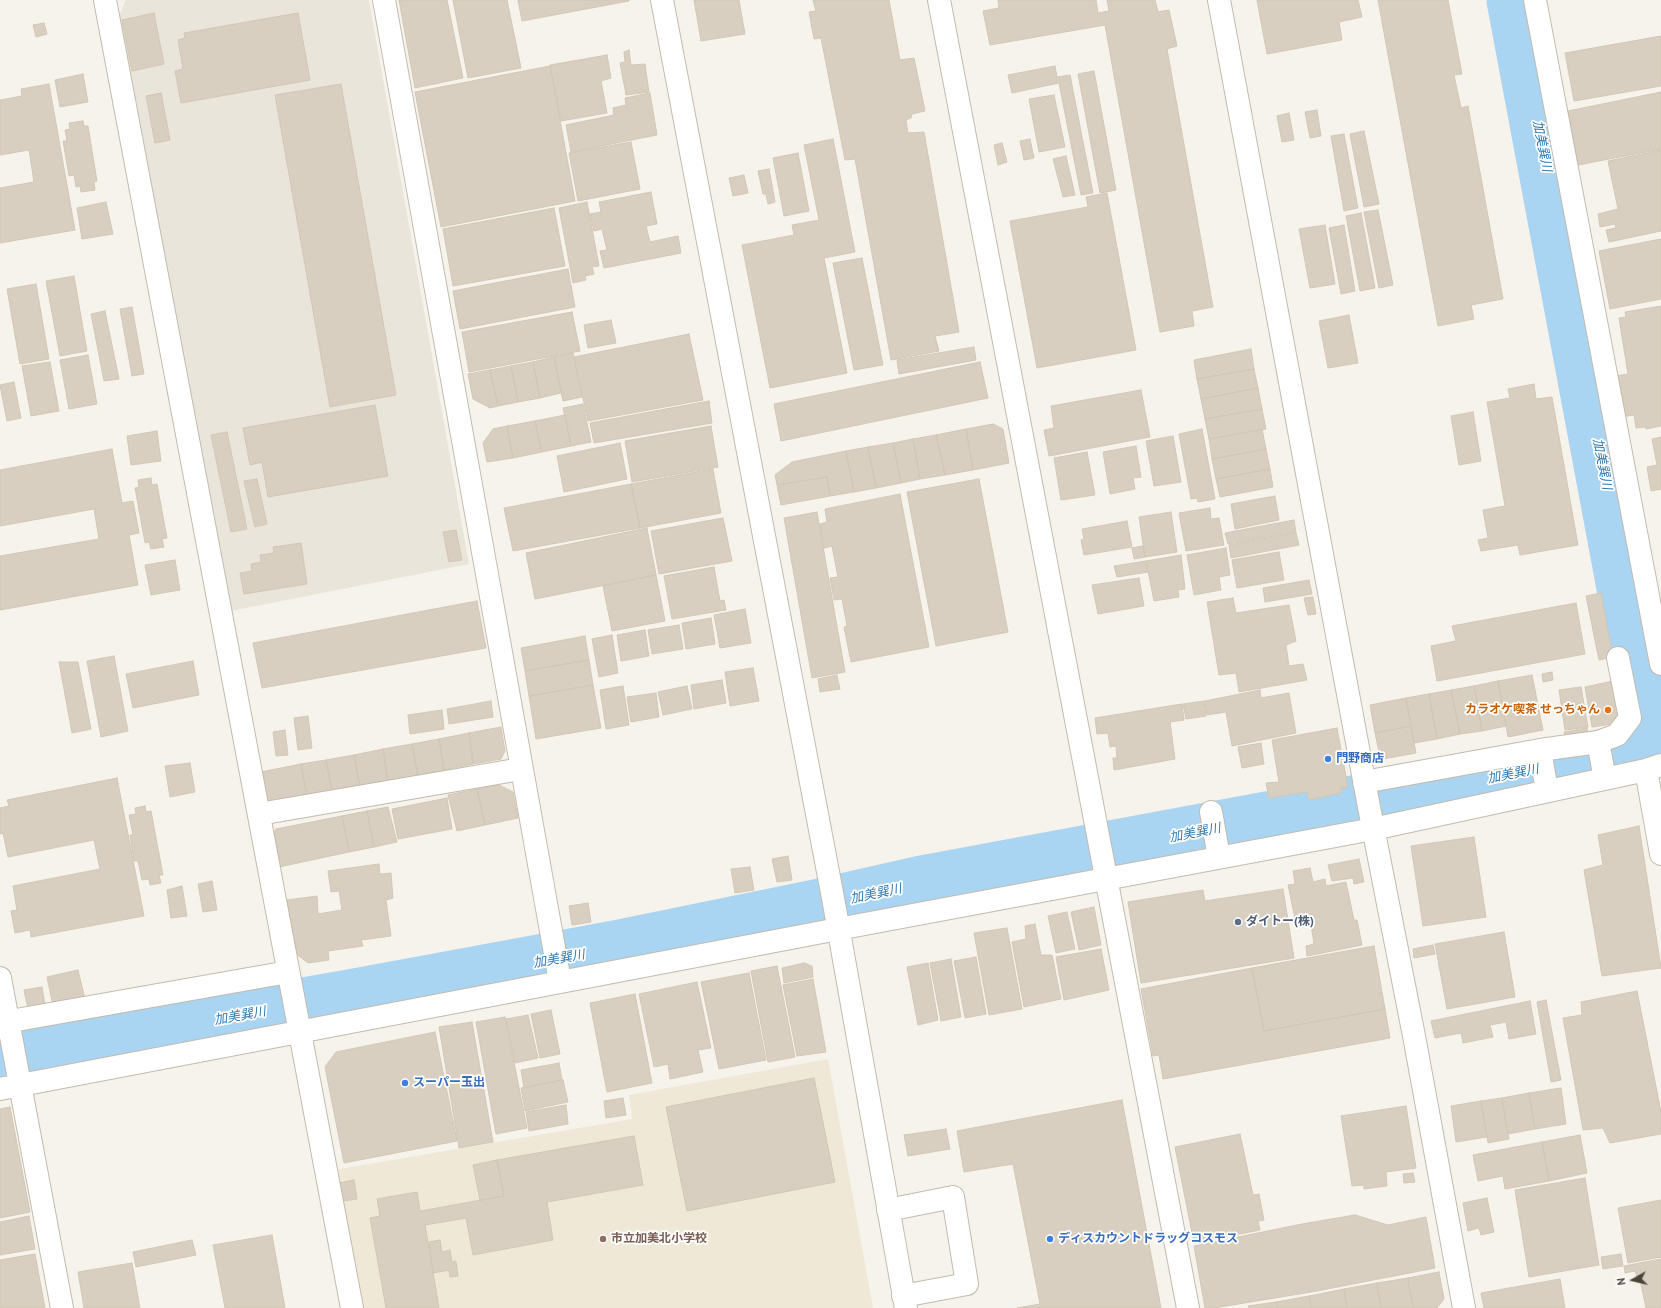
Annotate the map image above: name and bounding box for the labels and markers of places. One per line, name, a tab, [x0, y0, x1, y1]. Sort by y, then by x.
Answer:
place label: カラオケ喫茶 せっちゃん	[1465, 703, 1600, 717]
marker: カラオケ喫茶 せっちゃん	[1603, 705, 1613, 715]
place label: 門野商店	[1336, 752, 1384, 766]
marker: 門野商店	[1323, 754, 1333, 764]
place label: ダイトー(株)	[1246, 915, 1314, 929]
marker: ダイトー(株)	[1233, 917, 1243, 927]
place label: スーパー玉出	[413, 1076, 485, 1090]
marker: スーパー玉出	[400, 1078, 410, 1088]
place label: 市立加美北小学校	[611, 1232, 707, 1246]
place label: ディスカウントドラッグコスモス	[1058, 1232, 1238, 1246]
marker: 市立加美北小学校	[598, 1234, 608, 1244]
marker: ディスカウントドラッグコスモス	[1045, 1234, 1055, 1244]

